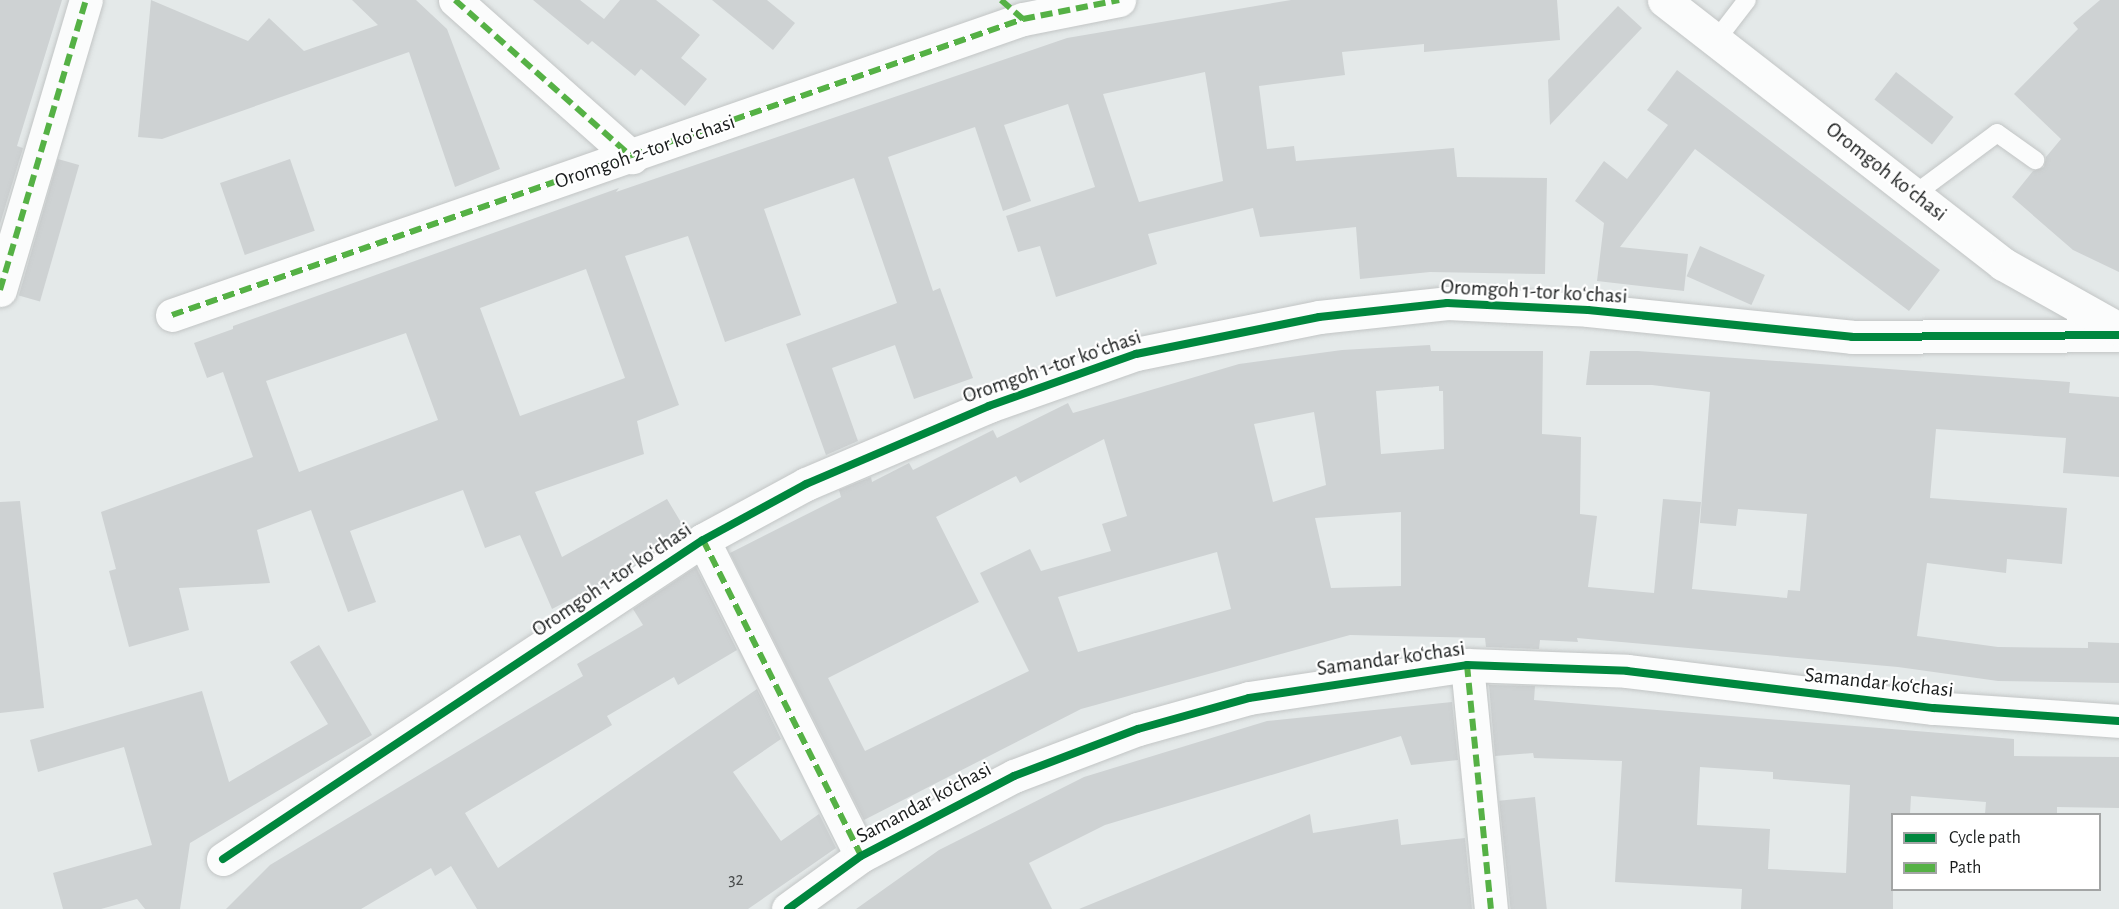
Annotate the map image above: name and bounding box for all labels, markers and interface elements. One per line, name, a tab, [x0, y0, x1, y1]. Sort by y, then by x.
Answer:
street label: Oromgoh 2-tor koʻchasi	[551, 109, 739, 195]
street label: Oromgoh koʻchasi	[1821, 117, 1951, 227]
street label: Oromgoh 1-tor koʻchasi	[1440, 275, 1628, 309]
street label: Oromgoh 1-tor koʻchasi	[960, 325, 1144, 409]
street label: Oromgoh 1-tor koʻchasi	[527, 517, 697, 643]
street label: Samandar ko‘chasi	[1315, 636, 1467, 682]
street label: Samandar ko‘chasi	[1803, 663, 1955, 703]
street label: Samandar ko‘chasi	[852, 757, 996, 849]
legend	[1891, 813, 2101, 891]
text: Cycle path	[1949, 829, 2021, 847]
text: Path	[1949, 859, 1981, 877]
house number: 32	[728, 869, 744, 891]

